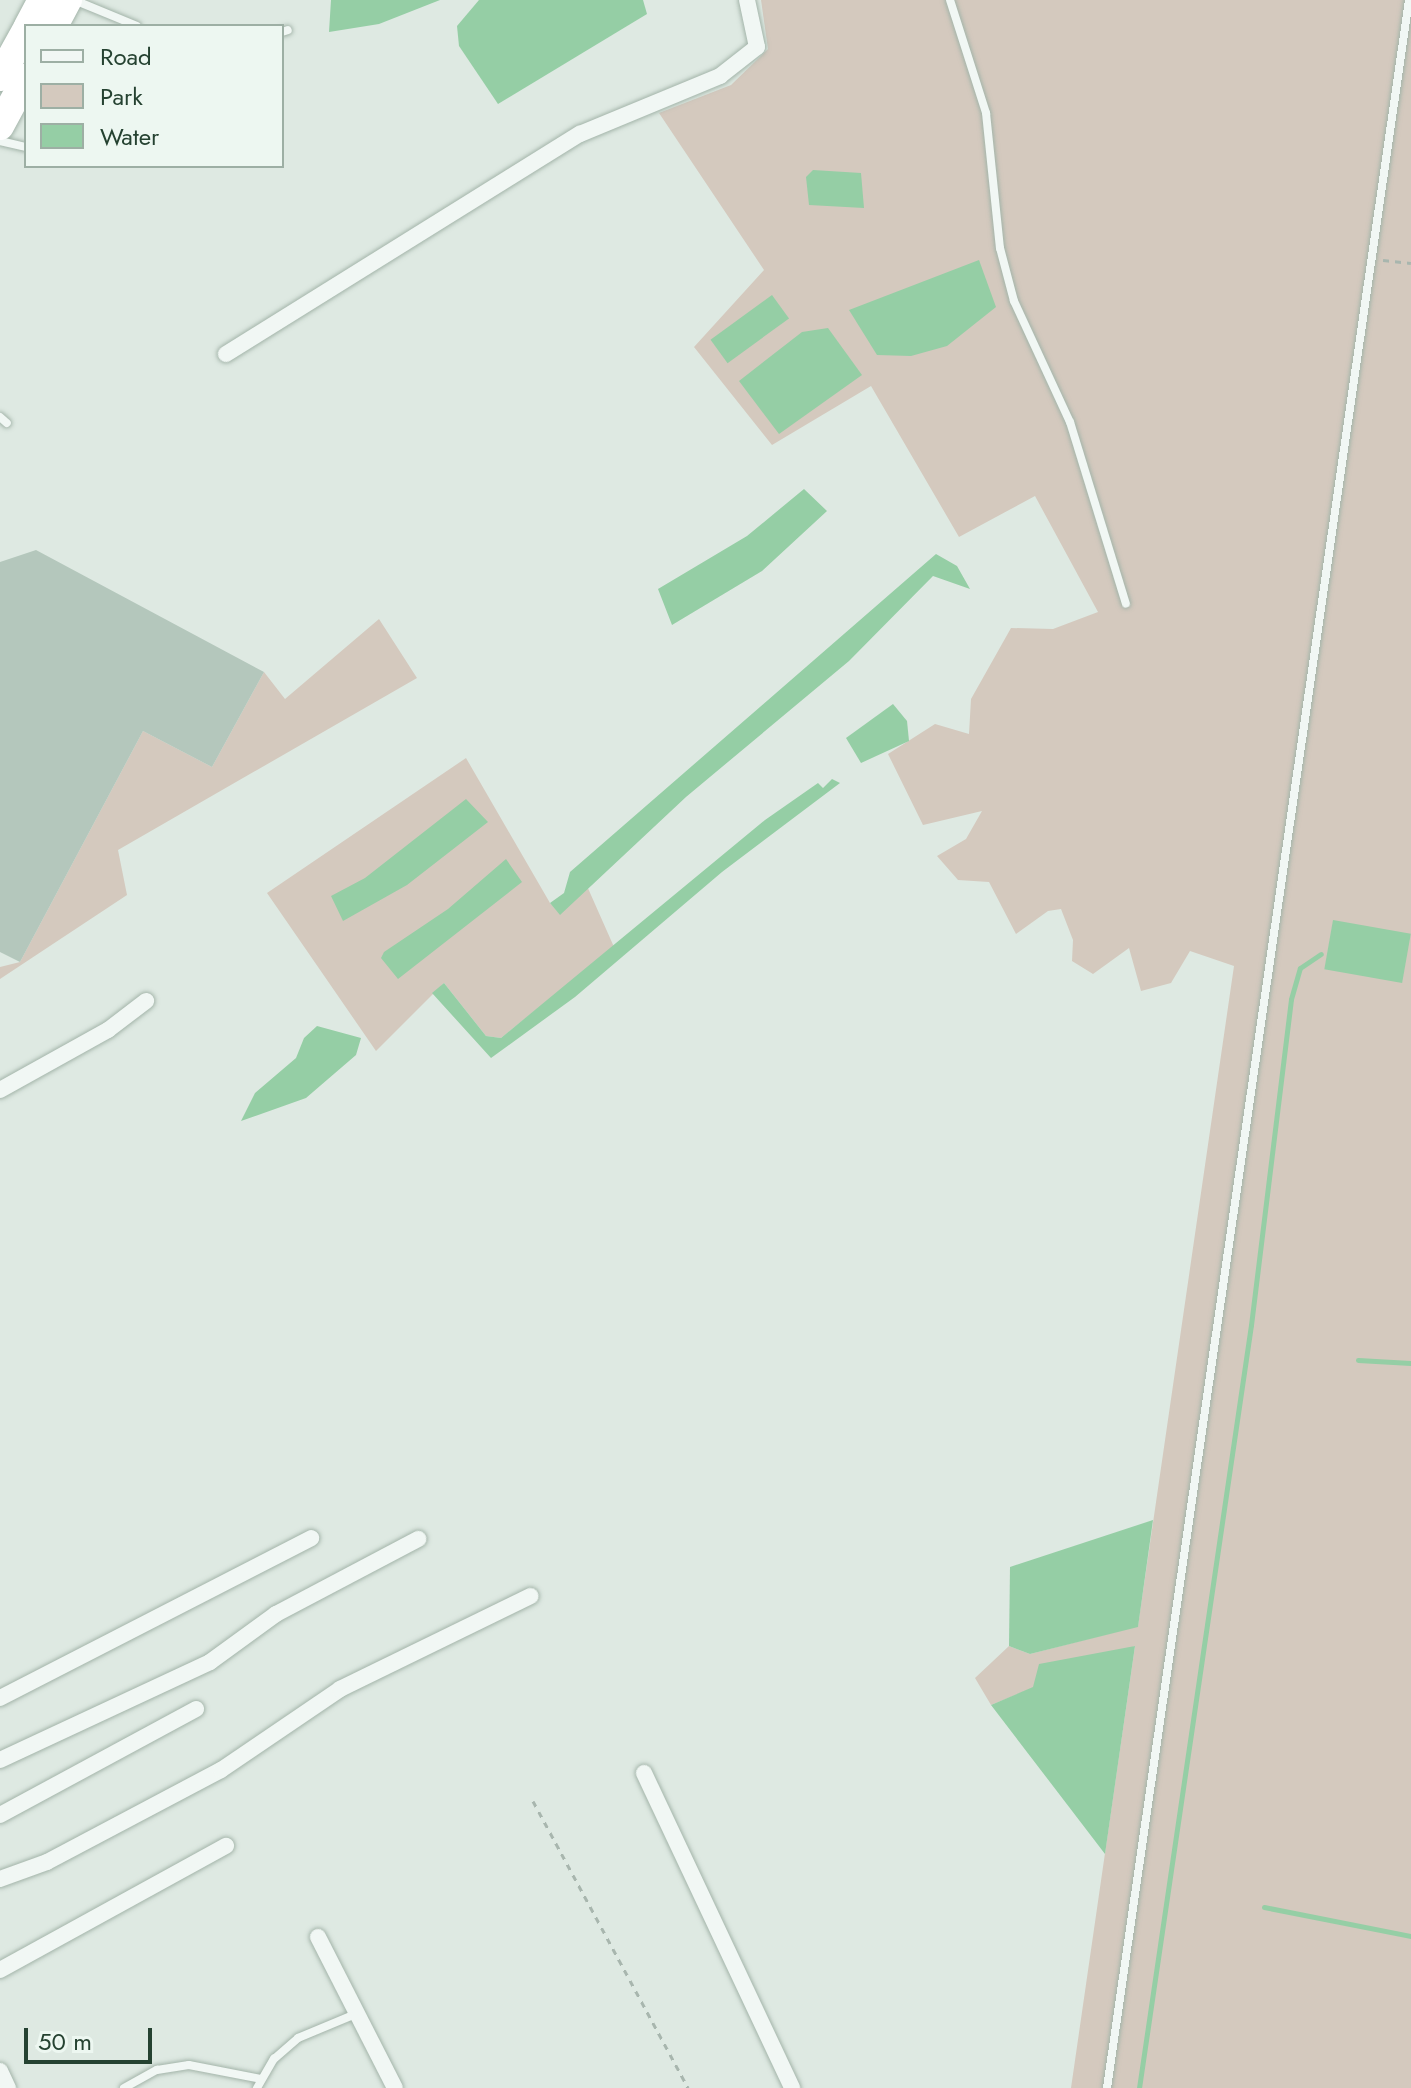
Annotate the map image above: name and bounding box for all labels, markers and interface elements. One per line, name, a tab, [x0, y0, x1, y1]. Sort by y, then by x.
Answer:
legend	[24, 24, 284, 168]
text: Road	[100, 39, 152, 74]
text: Park	[100, 79, 143, 114]
text: Water	[100, 119, 159, 154]
scale bar	[28, 2012, 156, 2062]
text: 50 m	[38, 2024, 92, 2059]

